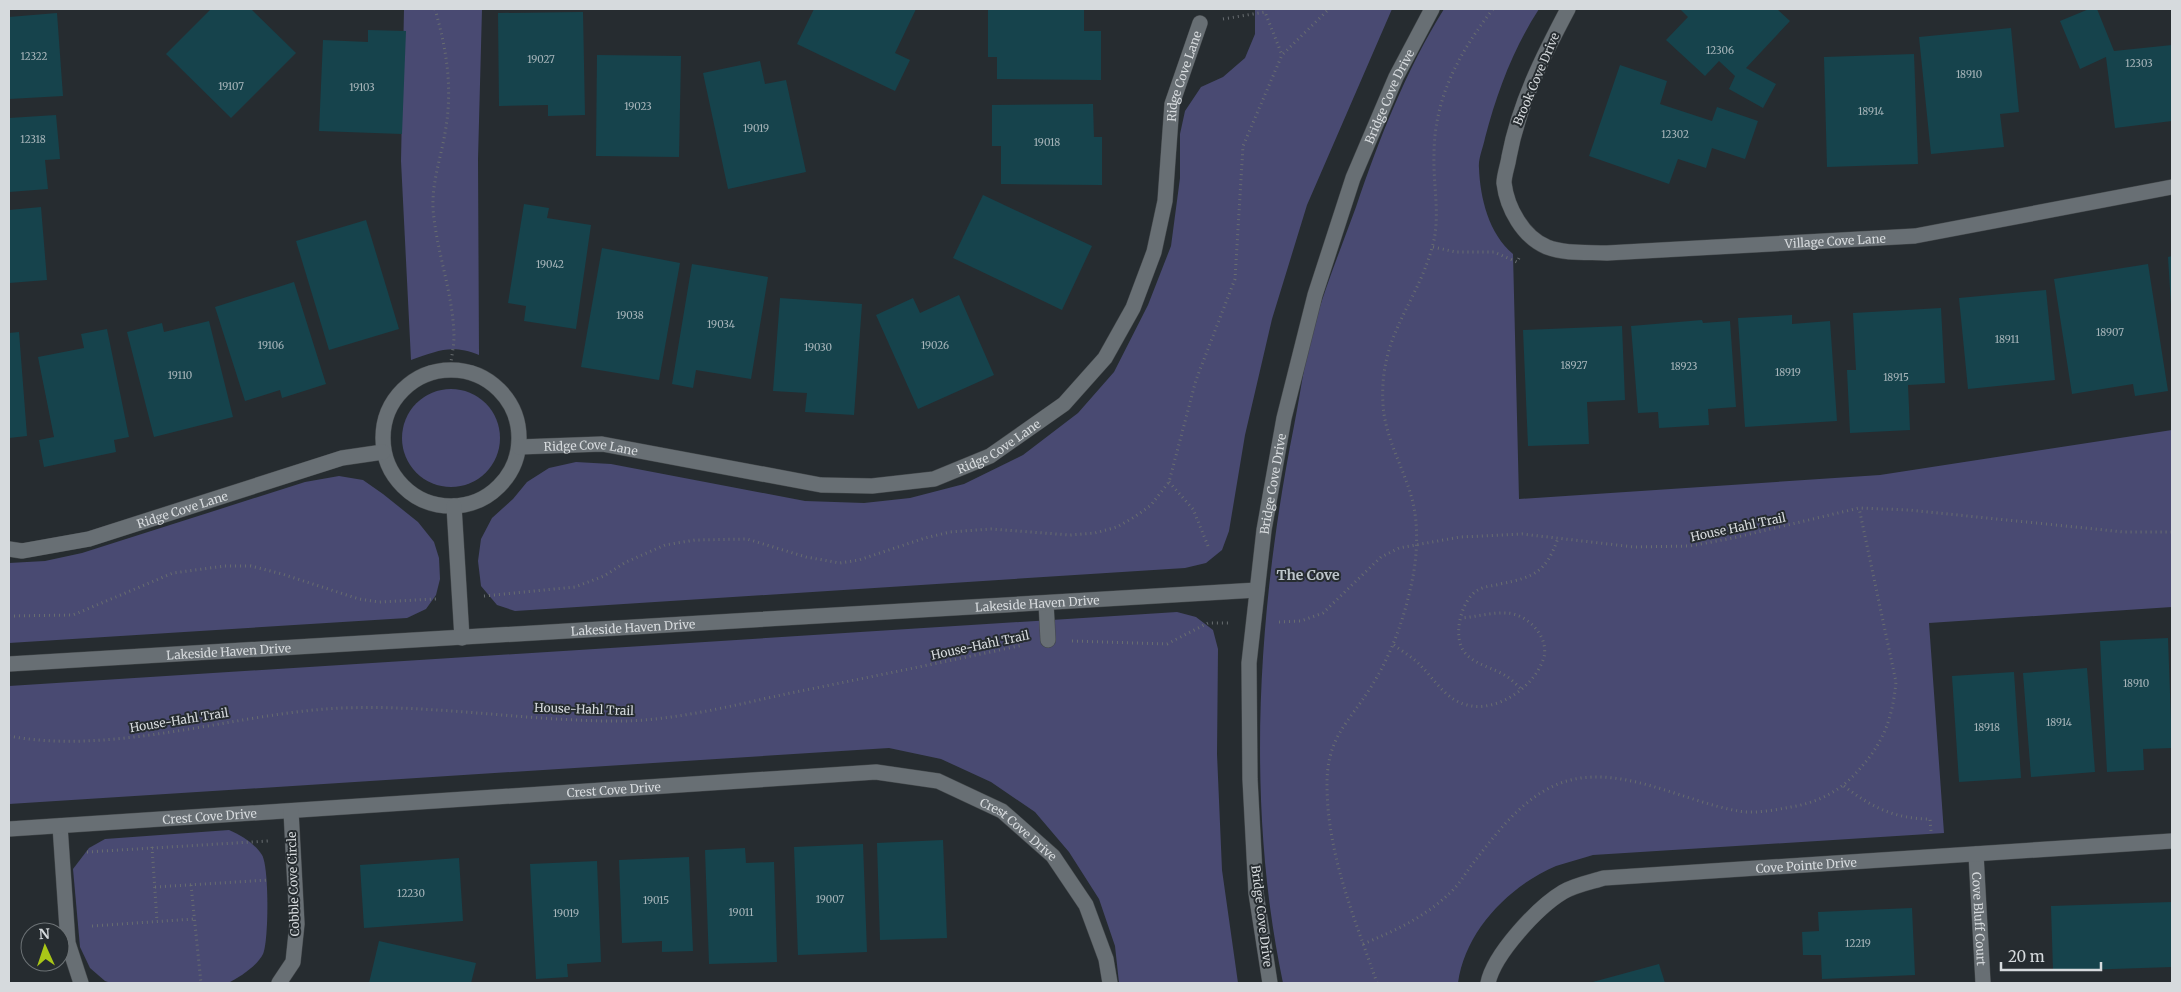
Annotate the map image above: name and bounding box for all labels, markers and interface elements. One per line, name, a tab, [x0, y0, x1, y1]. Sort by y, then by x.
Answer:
street label: Ridge Cove Lane	[1163, 29, 1204, 122]
street label: Brook Cove Drive	[1510, 30, 1562, 128]
house number: 12306	[1706, 44, 1734, 57]
street label: Bridge Cove Drive	[1361, 46, 1417, 146]
house number: 12322	[20, 50, 48, 63]
house number: 19027	[527, 53, 555, 66]
house number: 12303	[2125, 57, 2153, 70]
house number: 18910	[1956, 68, 1982, 81]
house number: 19107	[218, 80, 244, 93]
house number: 19103	[349, 81, 375, 94]
house number: 19023	[624, 100, 652, 113]
house number: 18914	[1858, 105, 1884, 118]
house number: 19019	[743, 122, 769, 135]
house number: 12302	[1661, 128, 1689, 141]
house number: 12318	[20, 133, 46, 146]
house number: 19018	[1034, 136, 1060, 149]
street label: Village Cove Lane	[1783, 230, 1886, 251]
house number: 19042	[536, 258, 564, 271]
house number: 19038	[616, 309, 644, 322]
house number: 19034	[707, 318, 735, 331]
house number: 18907	[2096, 326, 2124, 339]
house number: 18911	[1995, 333, 2020, 346]
house number: 19106	[258, 339, 284, 352]
house number: 19026	[921, 339, 949, 352]
house number: 19030	[804, 341, 832, 354]
house number: 18927	[1560, 359, 1588, 372]
house number: 18923	[1670, 360, 1698, 373]
house number: 18919	[1775, 366, 1801, 379]
house number: 19110	[168, 369, 192, 382]
house number: 18915	[1883, 371, 1909, 384]
street label: Ridge Cove Lane	[955, 416, 1043, 476]
street label: Bridge Cove Drive	[1256, 432, 1289, 535]
street label: Ridge Cove Lane	[543, 436, 639, 458]
street label: Ridge Cove Lane	[135, 488, 230, 531]
street label: House Hahl Trail	[1689, 510, 1787, 544]
district label: The Cove	[1276, 566, 1340, 584]
street label: Lakeside Haven Drive	[974, 592, 1100, 614]
street label: Lakeside Haven Drive	[570, 616, 696, 638]
street label: House-Hahl Trail	[930, 627, 1031, 663]
street label: Lakeside Haven Drive	[166, 640, 291, 662]
house number: 18910	[2123, 677, 2149, 690]
street label: House-Hahl Trail	[534, 700, 634, 718]
street label: House-Hahl Trail	[129, 705, 230, 735]
house number: 18914	[2046, 716, 2072, 729]
house number: 18918	[1974, 721, 2000, 734]
street label: Crest Cove Drive	[566, 779, 661, 800]
street label: Crest Cove Drive	[978, 794, 1060, 864]
street label: Crest Cove Drive	[162, 805, 257, 826]
street label: Cobble Cove Circle	[284, 831, 302, 937]
street label: Cove Pointe Drive	[1755, 854, 1857, 876]
street label: Bridge Cove Drive	[1248, 864, 1276, 968]
street label: Cove Bluff Court	[1969, 872, 1990, 966]
house number: 12230	[397, 887, 425, 900]
house number: 19007	[816, 893, 845, 906]
house number: 19015	[643, 894, 669, 907]
house number: 19011	[729, 906, 754, 919]
house number: 19019	[553, 907, 579, 920]
north arrow	[20, 922, 70, 972]
text: N	[38, 925, 50, 943]
house number: 12219	[1845, 937, 1871, 950]
scale bar	[2001, 940, 2101, 972]
text: 20 m	[2008, 947, 2045, 966]

